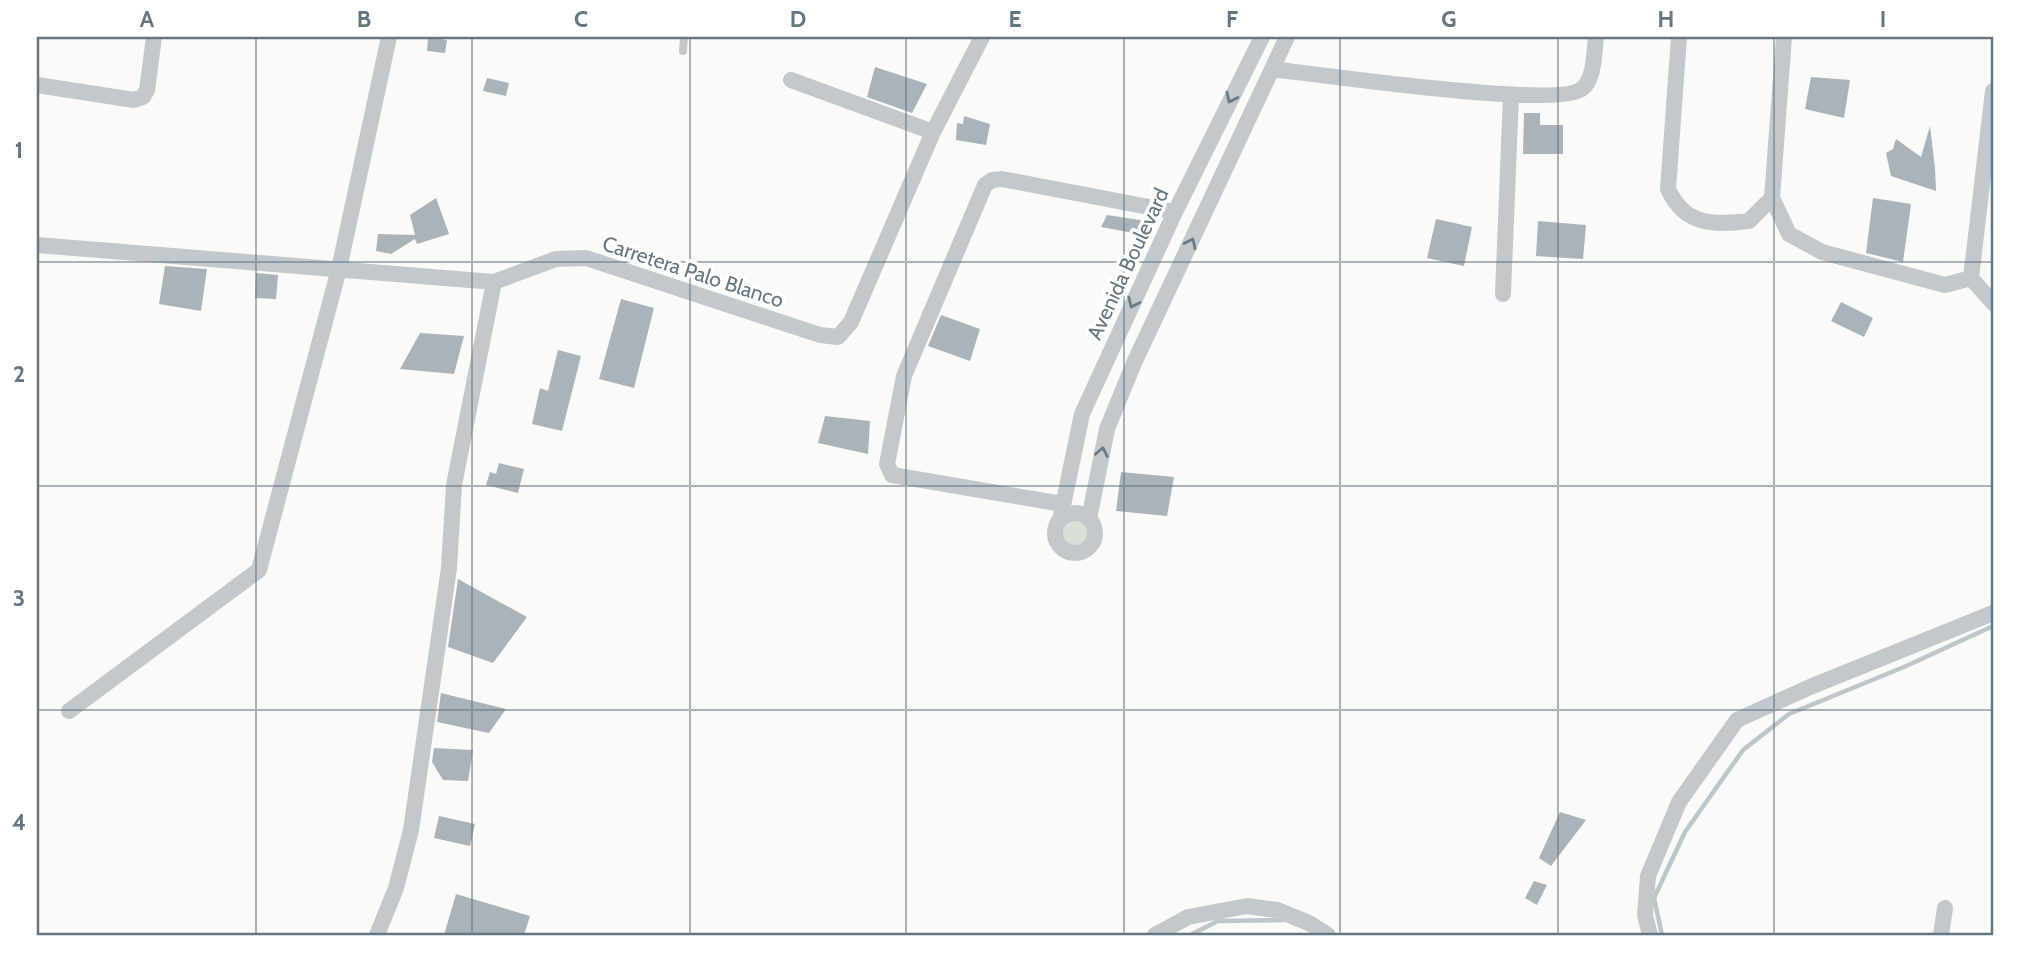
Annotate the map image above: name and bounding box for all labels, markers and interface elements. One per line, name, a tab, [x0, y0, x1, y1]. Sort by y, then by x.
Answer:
text: A	[140, 5, 155, 33]
text: B	[357, 5, 371, 33]
text: C	[574, 5, 588, 33]
text: D	[790, 5, 806, 33]
text: E	[1008, 5, 1022, 33]
text: F	[1226, 5, 1238, 33]
text: G	[1441, 5, 1457, 33]
text: H	[1658, 5, 1674, 33]
text: I	[1880, 5, 1886, 33]
one-way arrow	[1226, 91, 1240, 103]
text: 1	[15, 136, 23, 164]
street label: Avenida Boulevard	[1081, 184, 1174, 344]
street label: Carretera Palo Blanco	[599, 230, 787, 313]
one-way arrow	[1182, 237, 1196, 250]
one-way arrow	[1127, 296, 1141, 308]
text: 2	[13, 360, 25, 388]
one-way arrow	[1094, 446, 1109, 458]
text: 3	[13, 584, 25, 612]
text: 4	[12, 808, 26, 836]

